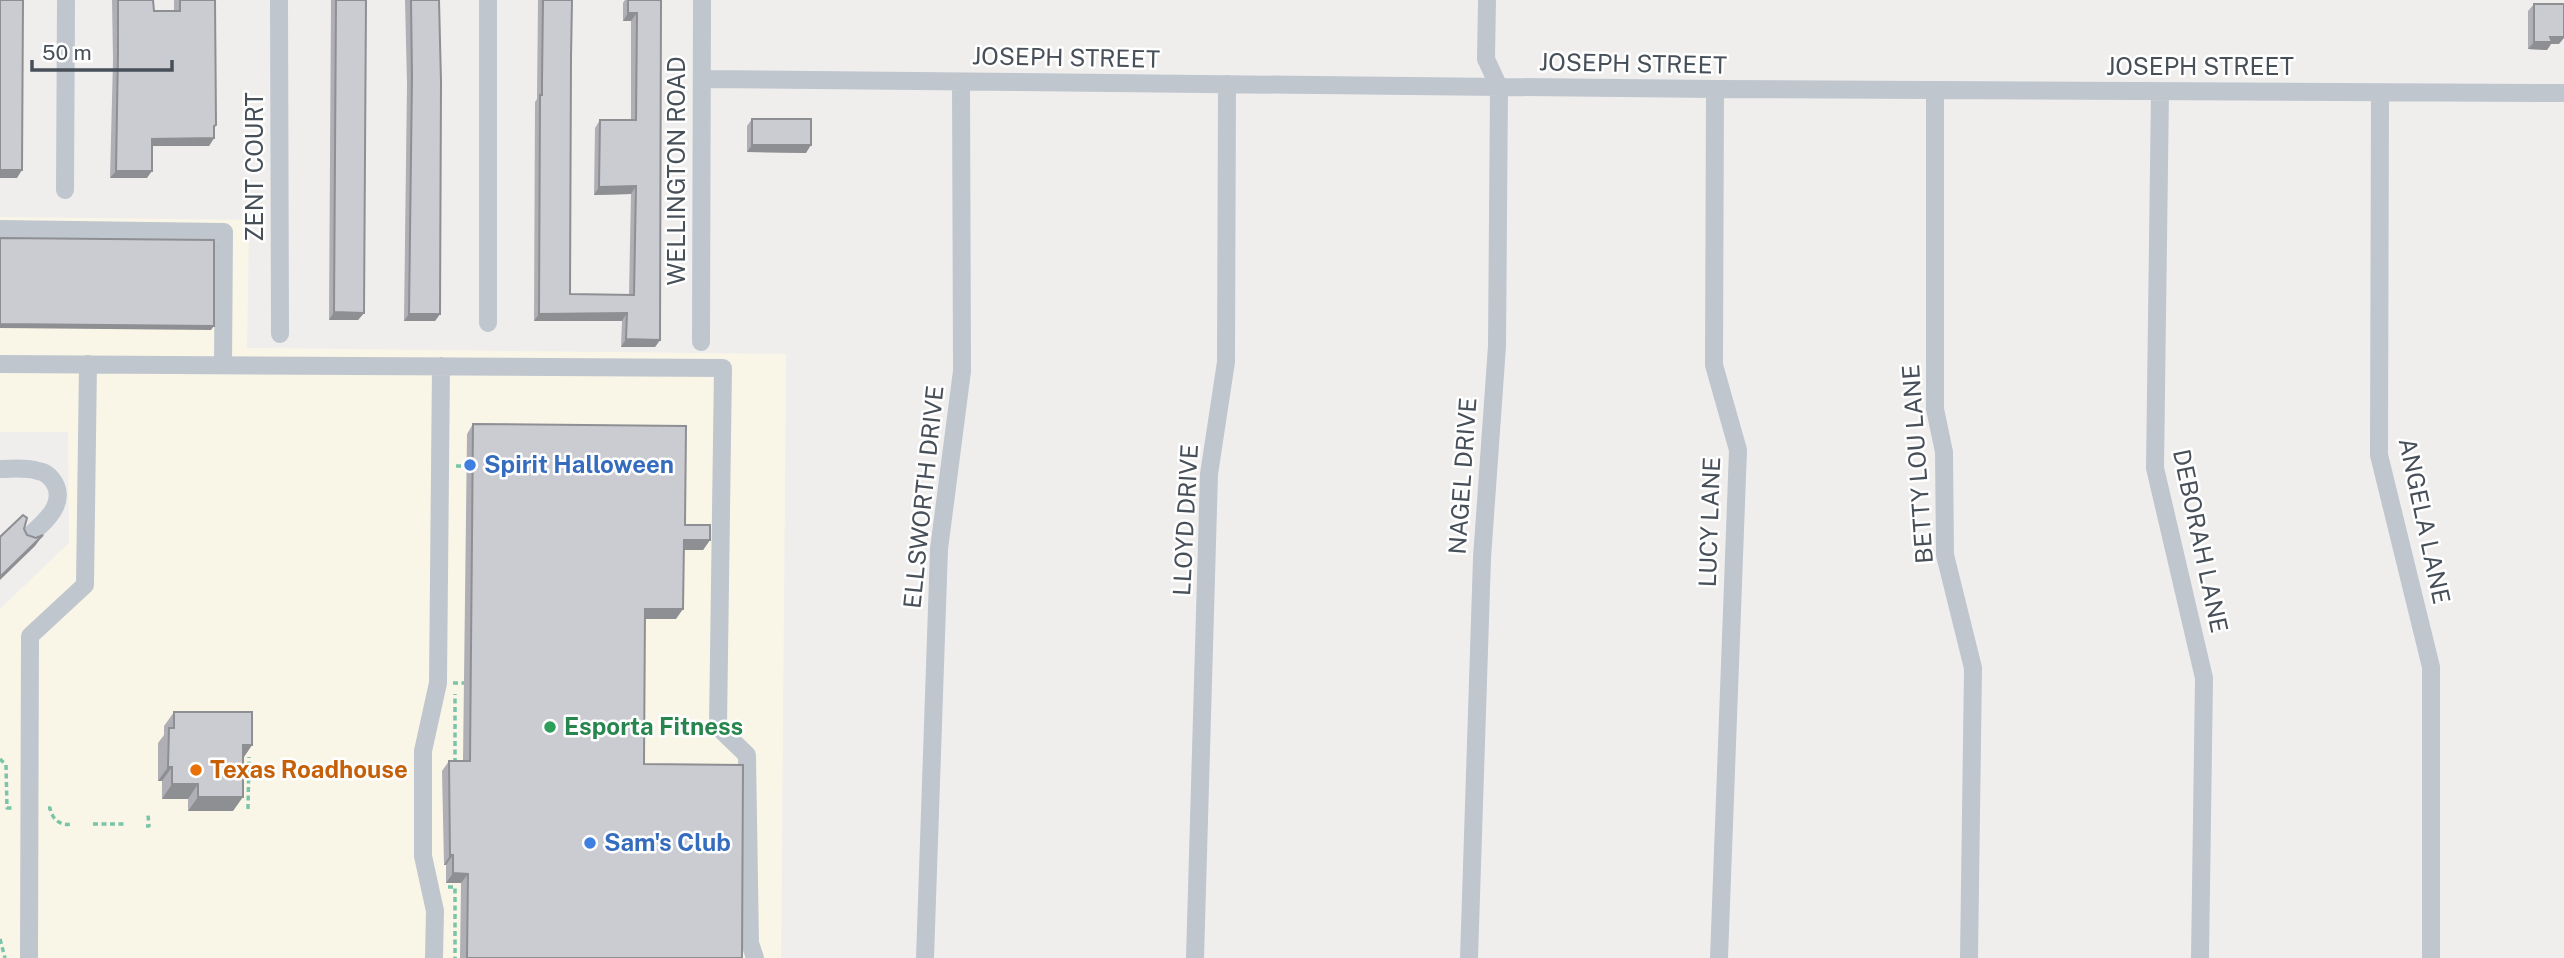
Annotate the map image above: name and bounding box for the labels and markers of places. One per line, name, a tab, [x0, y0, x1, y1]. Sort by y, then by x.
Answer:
place label: Spirit Halloween	[484, 450, 674, 478]
marker: Spirit Halloween	[462, 457, 478, 473]
place label: Esporta Fitness	[564, 712, 743, 740]
marker: Esporta Fitness	[542, 719, 558, 735]
place label: Texas Roadhouse	[210, 755, 408, 783]
marker: Texas Roadhouse	[188, 762, 204, 778]
place label: Sam's Club	[604, 828, 731, 856]
marker: Sam's Club	[582, 835, 598, 851]

